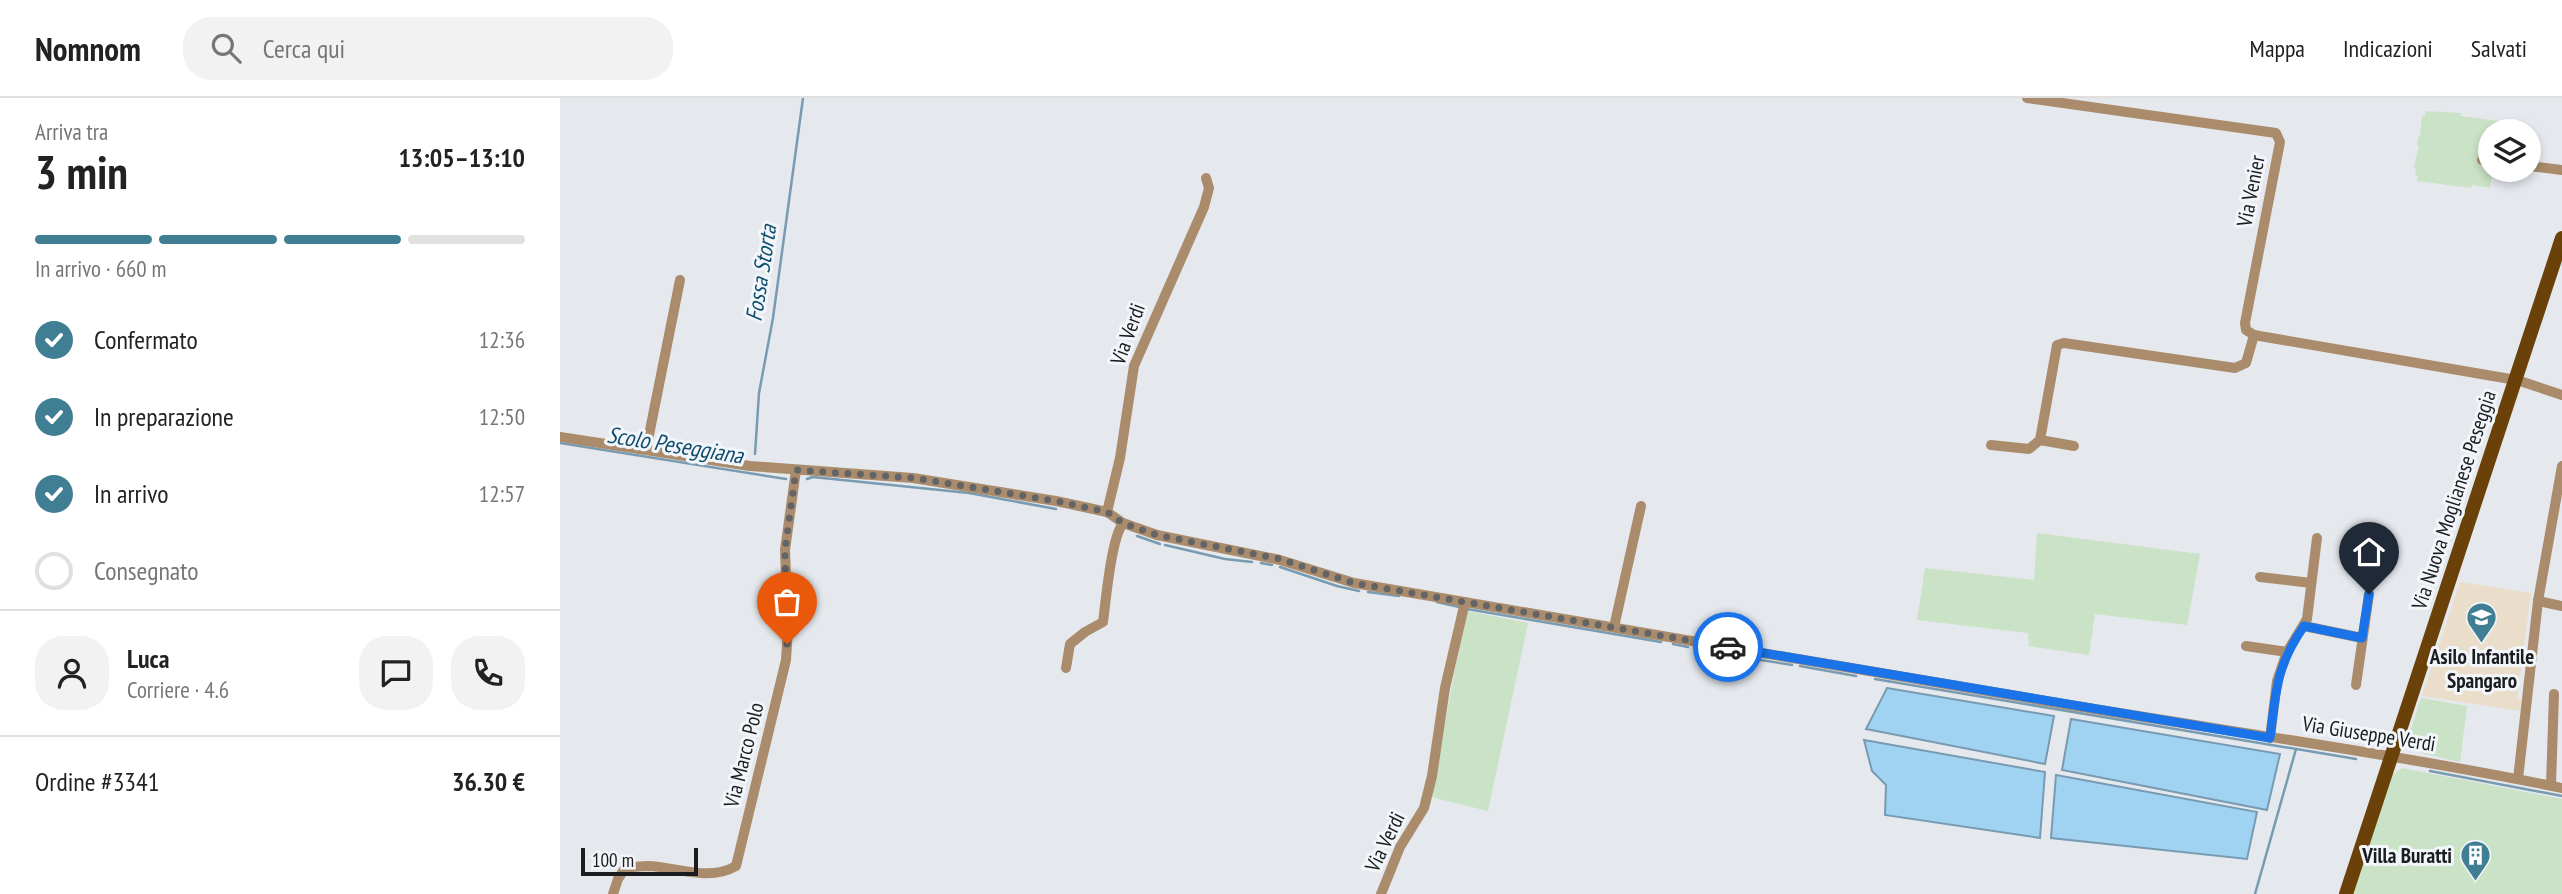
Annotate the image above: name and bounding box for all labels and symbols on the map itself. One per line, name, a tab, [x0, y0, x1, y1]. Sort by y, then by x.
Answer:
street label: Via Venier	[2230, 153, 2271, 230]
water label: Fossa Storta	[739, 221, 783, 323]
street label: Via Verdi	[1104, 299, 1151, 369]
street label: Via Nuova Moglianese Peseggia	[2405, 387, 2502, 614]
water label: Scolo Peseggiana	[605, 419, 747, 470]
pin	[2339, 522, 2399, 594]
pin	[757, 572, 817, 644]
school or university icon: Asilo Infantile Spangaro	[2465, 600, 2499, 644]
courier	[1693, 612, 1763, 682]
place label: Asilo Infantile Spangaro	[2429, 643, 2534, 694]
street label: Via Marco Polo	[717, 700, 770, 811]
street label: Via Giuseppe Verdi	[2300, 709, 2438, 757]
street label: Via Verdi	[1358, 807, 1411, 877]
building icon: Villa Buratti	[2458, 839, 2492, 883]
place label: Villa Buratti	[2361, 842, 2452, 869]
scale bar	[581, 845, 698, 877]

